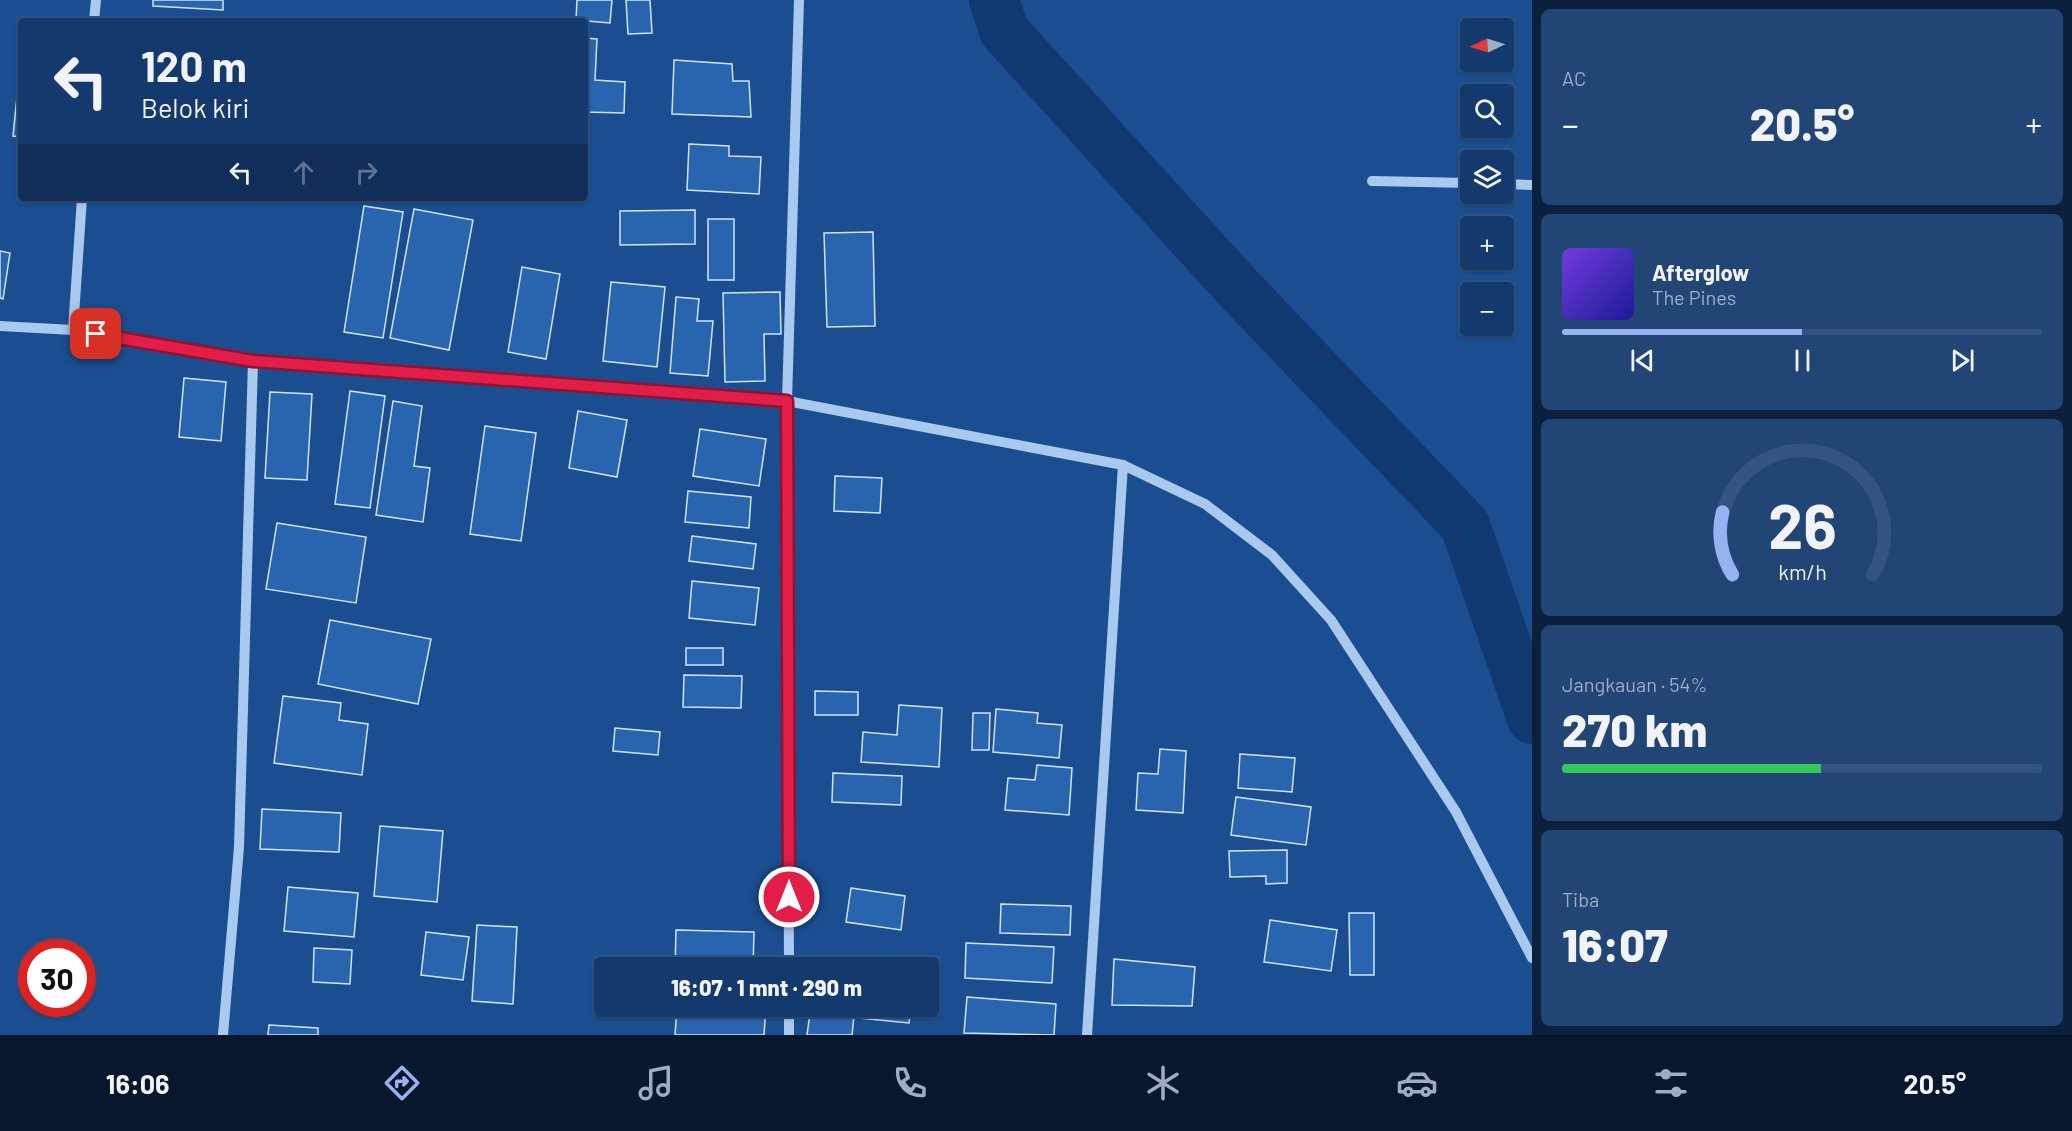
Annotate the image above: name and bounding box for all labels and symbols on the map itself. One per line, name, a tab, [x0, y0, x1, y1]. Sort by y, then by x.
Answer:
north arrow	[1460, 18, 1514, 72]
pin	[70, 308, 121, 359]
position arrow	[757, 865, 821, 929]
speed limit sign: 30	[18, 939, 96, 1017]

